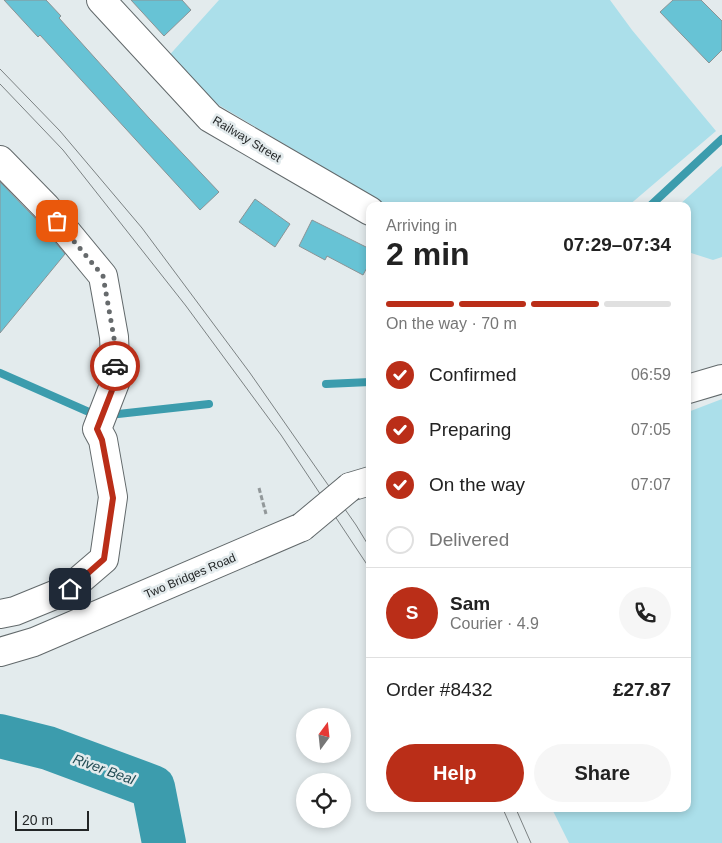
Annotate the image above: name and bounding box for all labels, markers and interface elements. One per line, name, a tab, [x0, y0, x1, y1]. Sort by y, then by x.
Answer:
street label: Railway Street	[210, 113, 284, 165]
pin	[36, 200, 78, 242]
icon: bag	[43, 207, 71, 235]
text: Arriving in	[386, 217, 457, 234]
text: 07:29–07:34	[563, 234, 671, 255]
text: 2 min	[386, 236, 470, 272]
text: On the way · 70 m	[386, 315, 517, 332]
courier	[90, 341, 140, 391]
icon: car	[101, 352, 129, 380]
icon: check	[386, 361, 414, 389]
text: Confirmed	[429, 364, 517, 385]
text: 06:59	[631, 366, 671, 383]
icon: check	[386, 416, 414, 444]
text: Preparing	[429, 419, 511, 440]
text: 07:05	[631, 421, 671, 438]
icon: check	[386, 471, 414, 499]
text: On the way	[429, 474, 525, 495]
text: 07:07	[631, 476, 671, 493]
text: Delivered	[429, 529, 509, 550]
street label: Two Bridges Road	[142, 550, 238, 602]
pin	[49, 568, 91, 610]
icon: home	[56, 575, 84, 603]
button: phone	[619, 587, 671, 639]
text: Sam	[450, 593, 490, 614]
text: S	[406, 602, 418, 623]
text: Courier · 4.9	[450, 615, 539, 632]
text: Order #8432	[386, 679, 493, 700]
text: £27.87	[613, 679, 671, 700]
north arrow	[296, 708, 351, 762]
map controls	[296, 708, 351, 828]
button: Help	[386, 744, 524, 802]
button: Share	[534, 744, 671, 802]
water label: River Beal	[71, 750, 138, 788]
button: locate	[296, 773, 351, 828]
scale bar	[15, 808, 89, 831]
text: 20 m	[22, 812, 53, 828]

